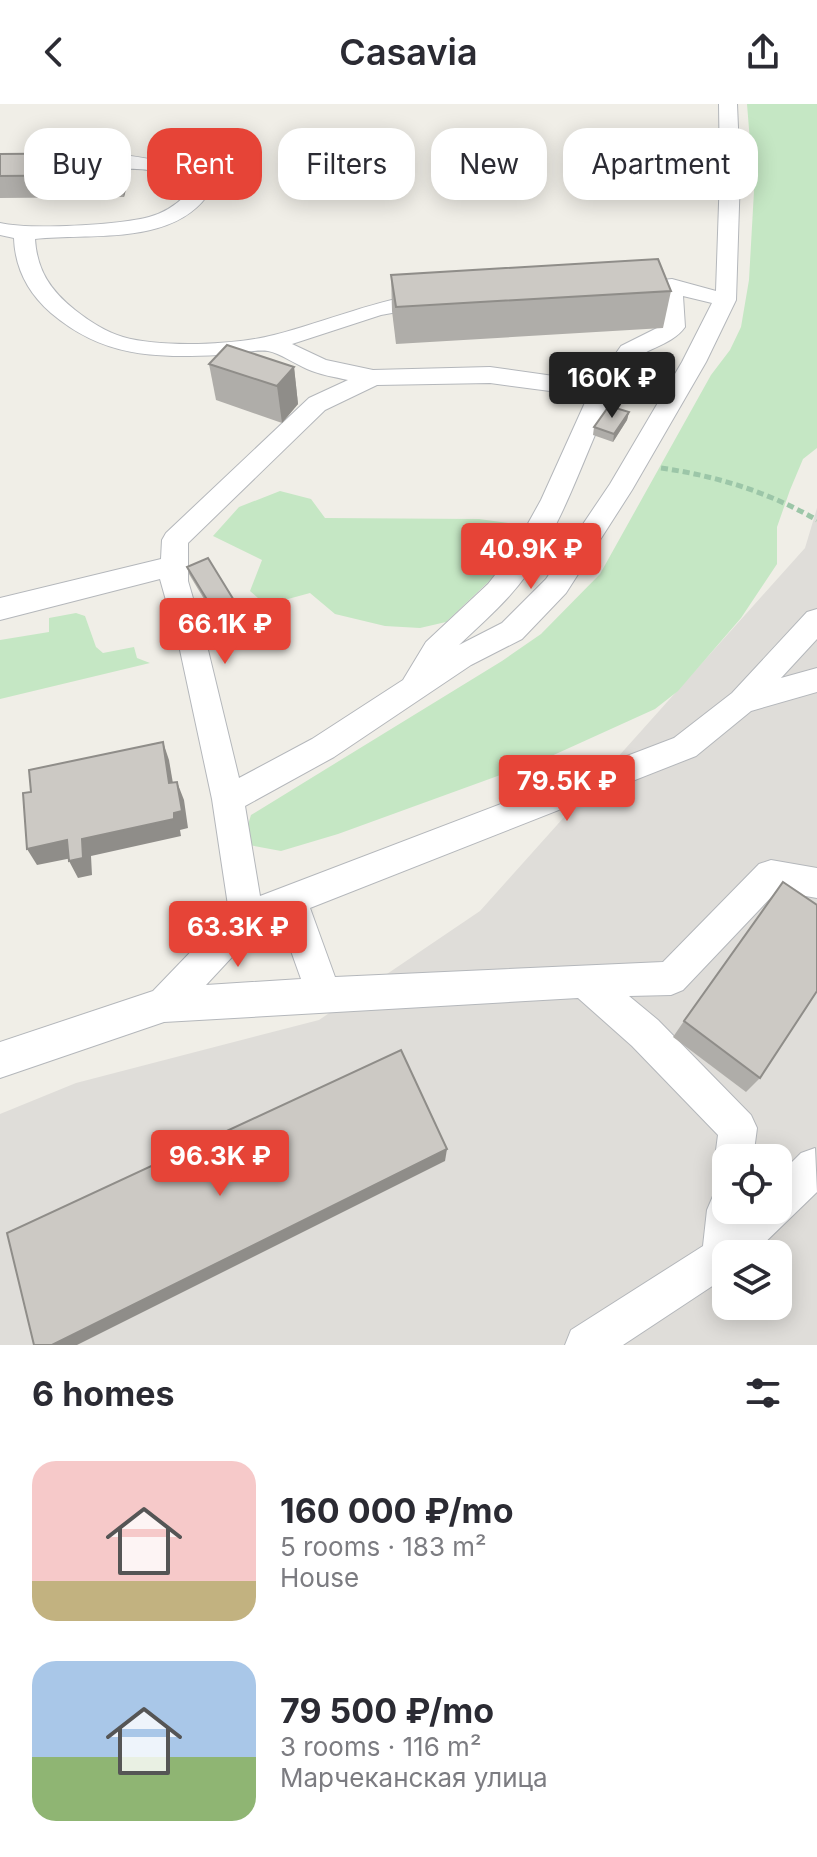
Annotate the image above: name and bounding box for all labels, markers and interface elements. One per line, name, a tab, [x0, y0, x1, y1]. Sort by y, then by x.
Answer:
icon: back	[32, 30, 76, 74]
text: Casavia	[339, 30, 478, 74]
icon: share	[741, 30, 785, 74]
chip: Buy	[24, 128, 131, 200]
chip: Rent	[147, 128, 262, 200]
chip: Filters	[278, 128, 415, 200]
chip: New	[431, 128, 547, 200]
chip: Apartment	[563, 128, 758, 200]
pin: 160K ₽	[547, 352, 677, 420]
text: 160K ₽	[567, 362, 657, 393]
pin: 40.9K ₽	[457, 523, 605, 591]
text: 40.9K ₽	[479, 533, 583, 564]
pin: 66.1K ₽	[151, 598, 299, 666]
text: 66.1K ₽	[178, 608, 272, 639]
pin: 79.5K ₽	[493, 755, 641, 823]
text: 79.5K ₽	[517, 765, 617, 796]
pin: 63.3K ₽	[164, 901, 312, 969]
text: 63.3K ₽	[187, 911, 289, 942]
pin: 96.3K ₽	[146, 1130, 294, 1198]
text: 96.3K ₽	[169, 1140, 271, 1171]
map controls	[712, 1144, 792, 1320]
button: locate	[712, 1144, 792, 1224]
button: layers	[712, 1240, 792, 1320]
icon: filters	[741, 1371, 785, 1415]
text: 6 homes	[32, 1373, 174, 1414]
text: 160 000 ₽/mo	[280, 1490, 514, 1531]
icon: home	[96, 1493, 192, 1589]
text: 5 rooms · 183 m²	[280, 1531, 487, 1562]
text: House	[280, 1562, 359, 1593]
text: 79 500 ₽/mo	[280, 1690, 494, 1731]
icon: home	[96, 1693, 192, 1789]
text: 3 rooms · 116 m²	[280, 1731, 481, 1762]
text: Марчеканская улица	[280, 1762, 548, 1793]

